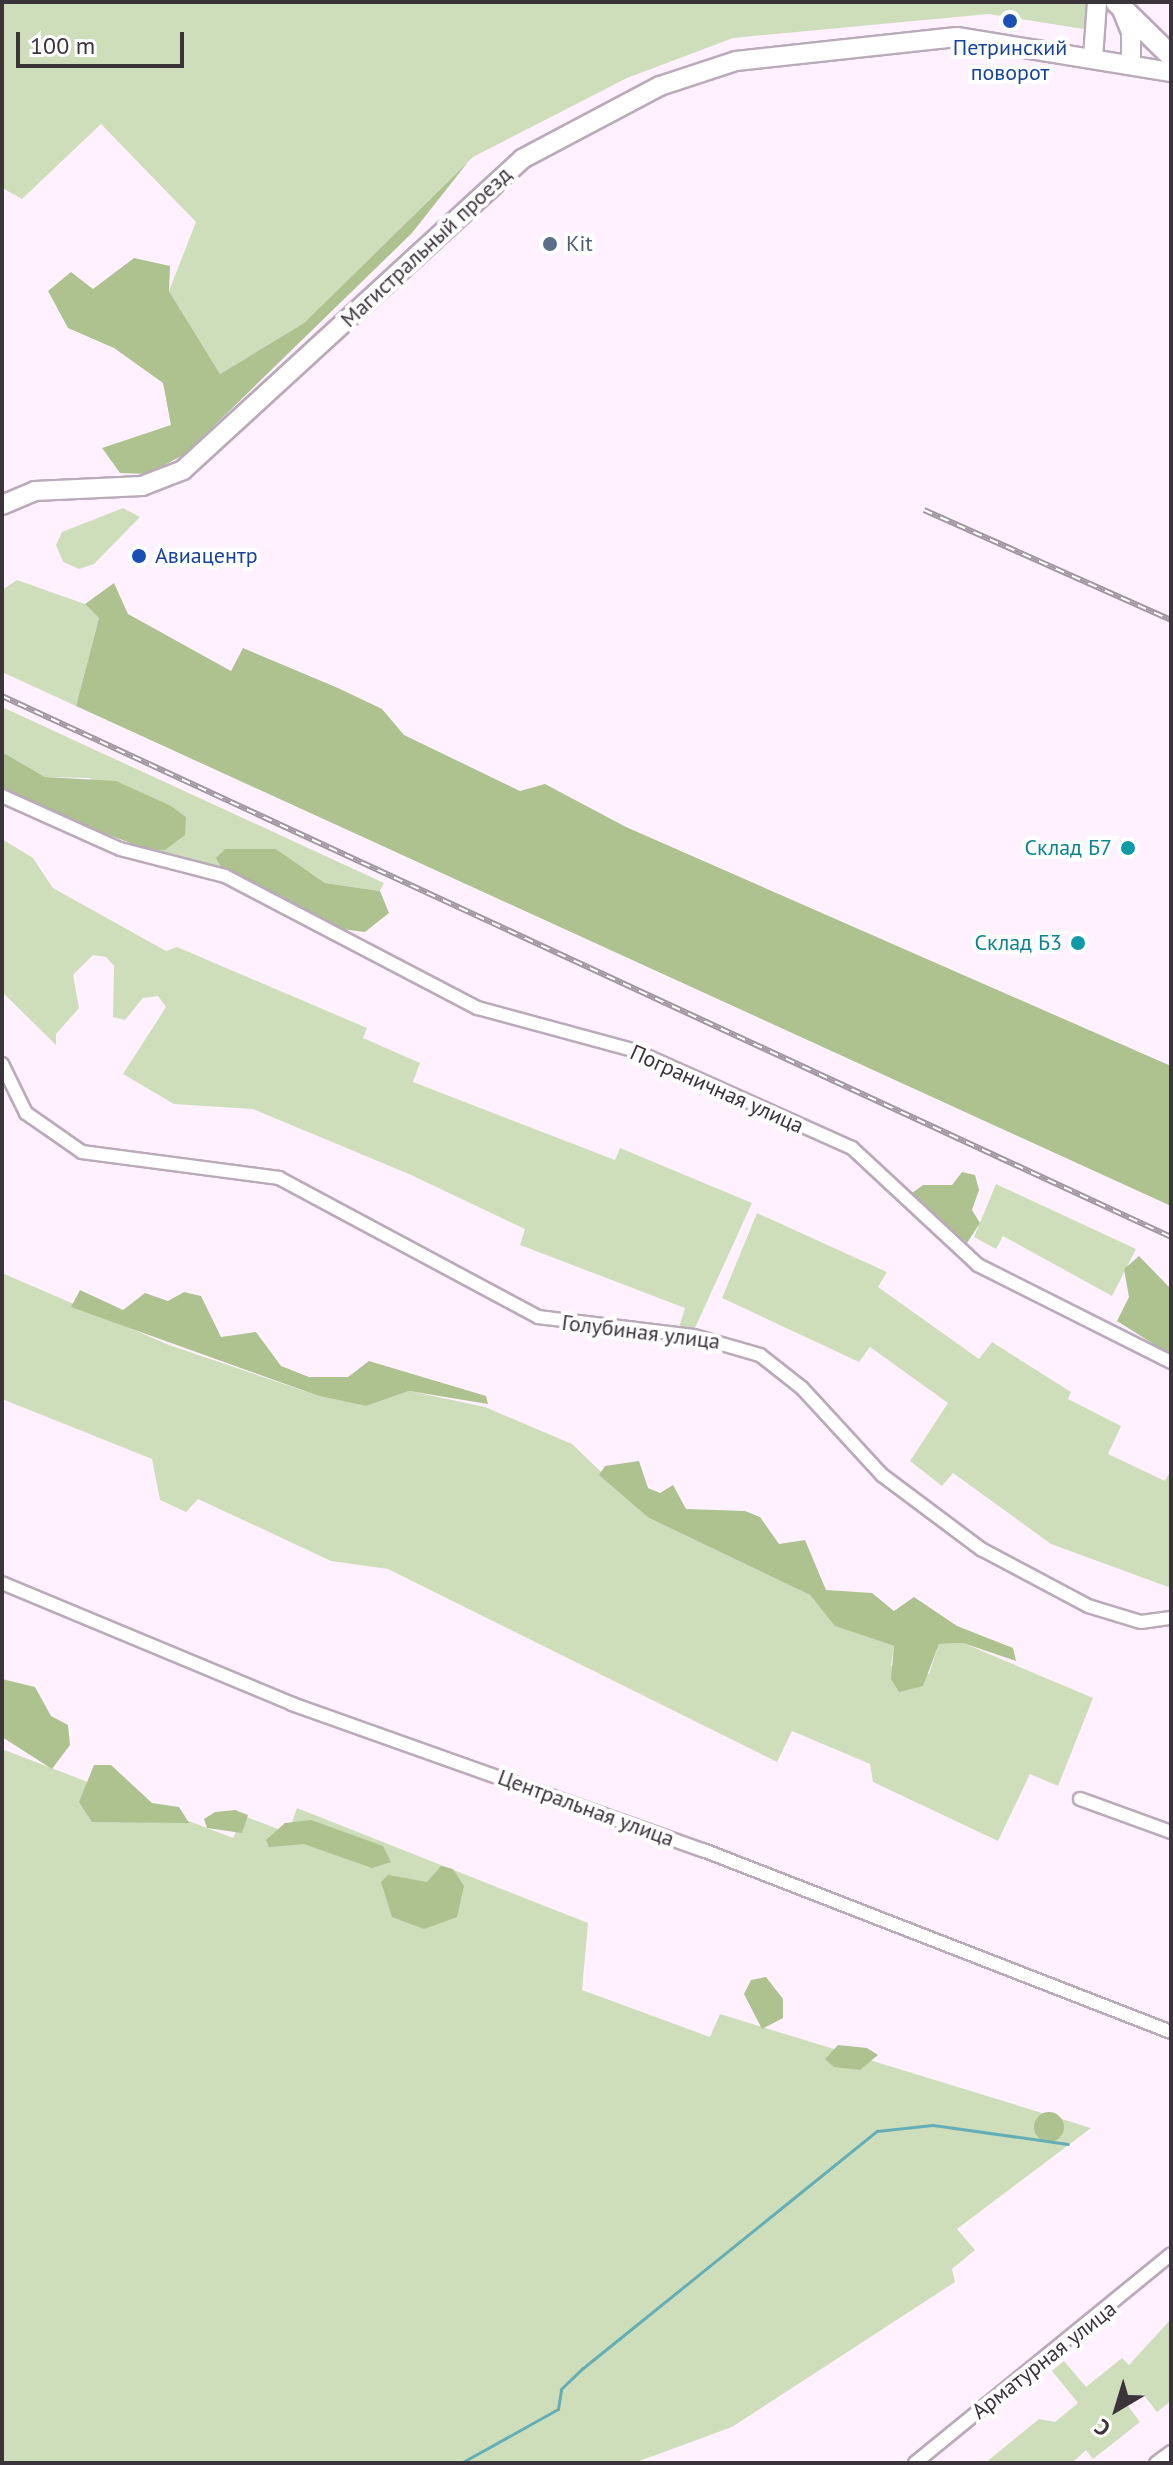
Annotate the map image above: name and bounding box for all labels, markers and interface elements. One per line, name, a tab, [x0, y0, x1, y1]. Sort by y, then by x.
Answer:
marker: Петринский поворот	[1001, 12, 1019, 30]
scale bar	[20, 16, 188, 66]
text: 100 m	[30, 30, 95, 61]
place label: Петринский поворот	[953, 34, 1067, 86]
street label: Магистральный проезд	[335, 161, 517, 333]
place label: Kit	[566, 231, 593, 257]
marker: Kit	[541, 235, 559, 253]
place label: Авиацентр	[155, 543, 258, 569]
marker: Авиацентр	[130, 547, 148, 565]
place label: Склад Б7	[1024, 835, 1112, 861]
marker: Склад Б7	[1119, 839, 1137, 857]
place label: Склад Б3	[974, 930, 1062, 956]
marker: Склад Б3	[1069, 934, 1087, 952]
street label: Пограничная улица	[626, 1039, 808, 1139]
street label: Голубиная улица	[560, 1309, 722, 1355]
street label: Центральная улица	[494, 1764, 678, 1852]
street label: Арматурная улица	[967, 2295, 1121, 2425]
north arrow	[1077, 2369, 1157, 2449]
text: С	[1089, 2413, 1116, 2443]

